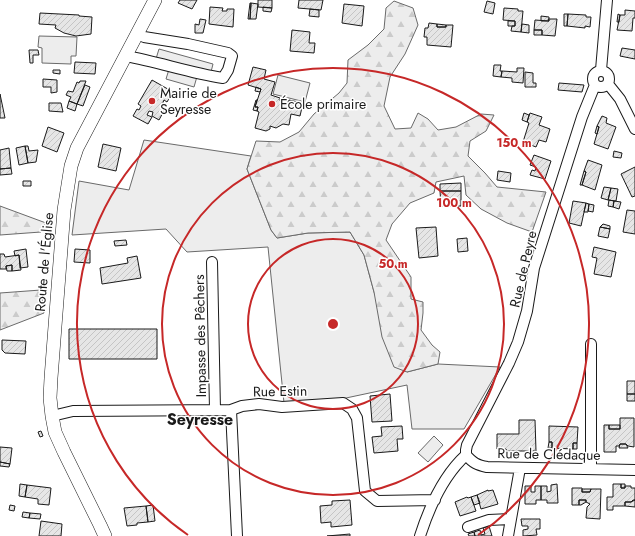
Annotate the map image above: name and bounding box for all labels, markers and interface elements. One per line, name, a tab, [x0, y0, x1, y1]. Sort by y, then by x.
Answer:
place label: Mairie de Seyresse	[160, 83, 217, 119]
place label: École primaire	[280, 94, 366, 114]
marker: Mairie de Seyresse	[147, 96, 157, 106]
marker: École primaire	[267, 99, 277, 109]
text: 150 m	[496, 134, 532, 152]
text: 100 m	[436, 194, 472, 212]
street label: Route de l'Église	[30, 212, 58, 312]
street label: Rue de Peyre	[504, 229, 542, 309]
text: 50 m	[378, 255, 408, 273]
street label: Impasse des Pêchers	[189, 274, 211, 398]
centre of rings	[326, 317, 340, 331]
street label: Rue Estin	[253, 381, 307, 401]
district label: Seyresse	[167, 408, 233, 431]
street label: Rue de Clédaque	[497, 443, 601, 465]

